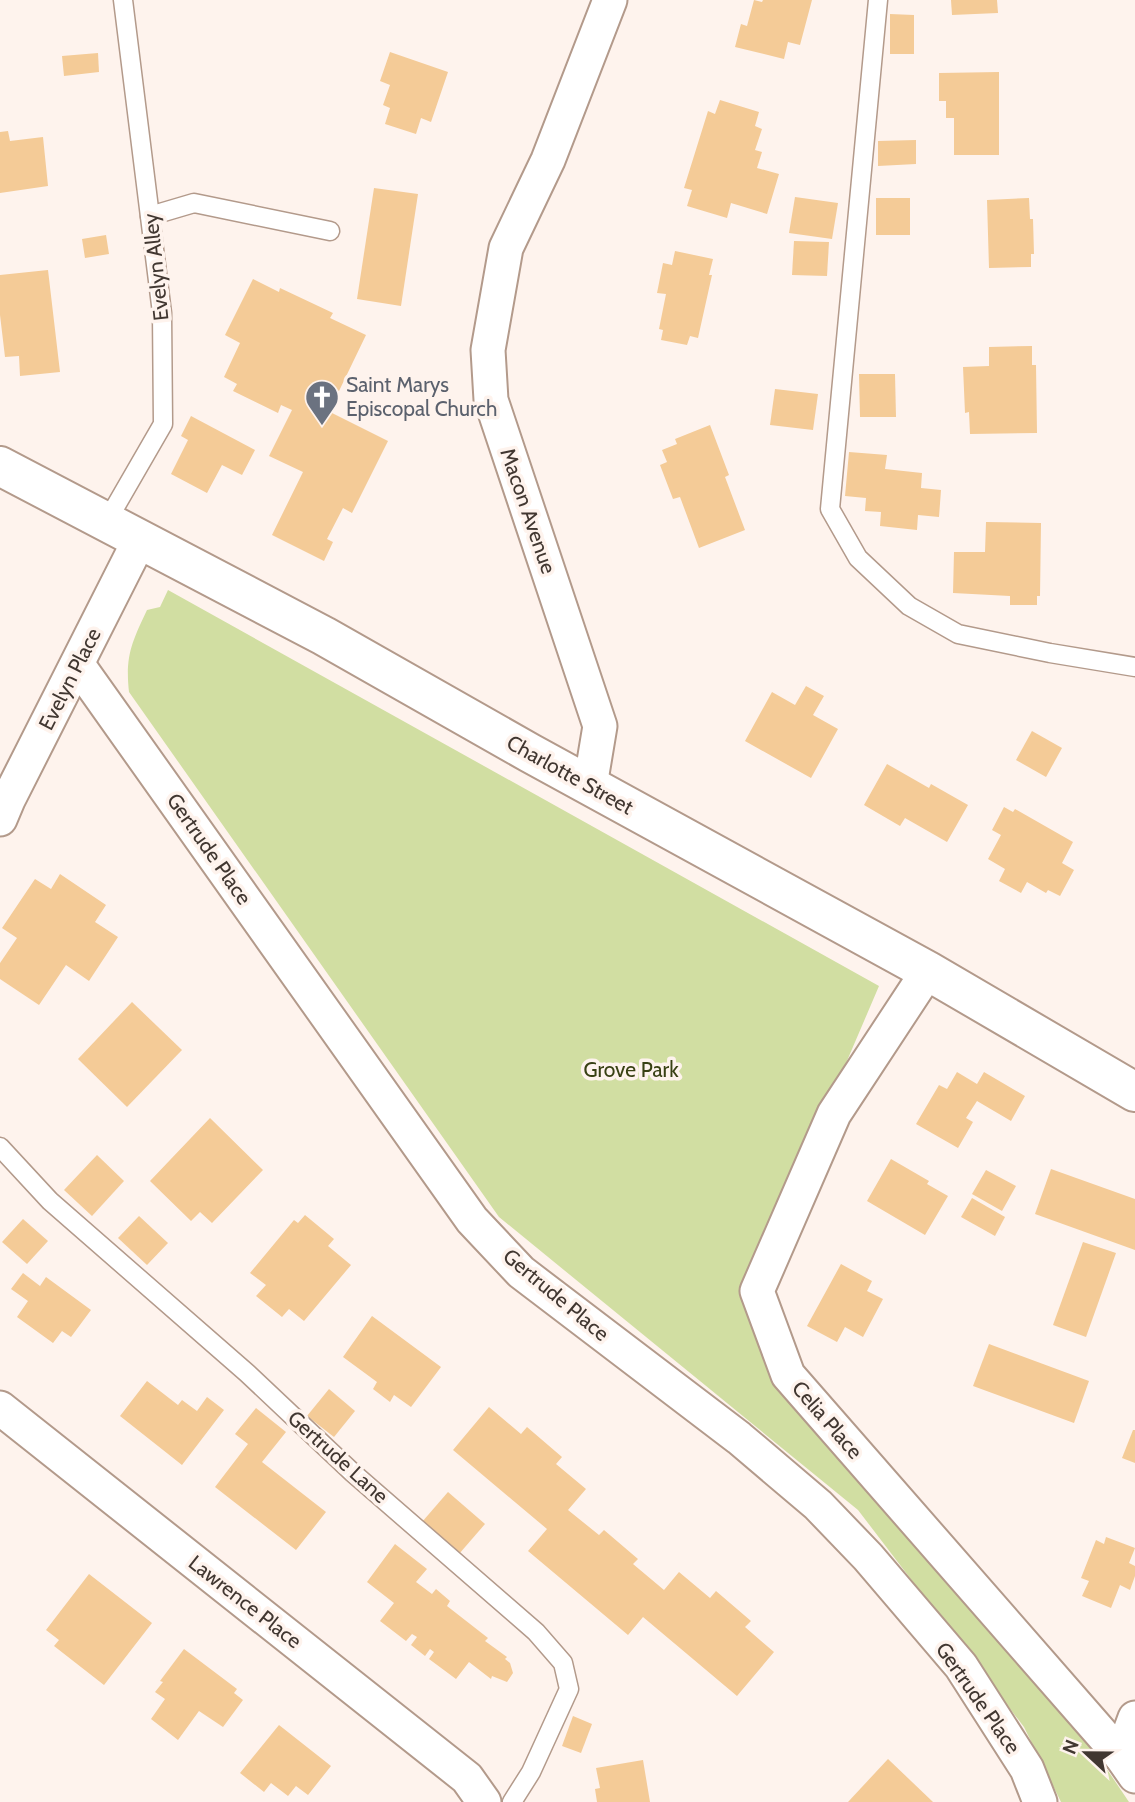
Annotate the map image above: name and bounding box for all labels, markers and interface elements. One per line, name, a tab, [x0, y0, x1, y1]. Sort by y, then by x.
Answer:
street label: Evelyn Alley	[137, 212, 174, 322]
place label: Saint Marys Episcopal Church	[346, 372, 497, 421]
church icon: Saint Marys Episcopal Church	[303, 378, 341, 427]
street label: Macon Avenue	[495, 445, 562, 577]
street label: Evelyn Place	[33, 623, 106, 734]
street label: Charlotte Street	[503, 729, 638, 820]
street label: Gertrude Place	[162, 788, 257, 909]
park label: Grove Park	[583, 1057, 679, 1082]
street label: Gertrude Place	[498, 1243, 614, 1346]
street label: Celia Place	[787, 1376, 868, 1464]
street label: Gertrude Lane	[283, 1405, 394, 1508]
street label: Lawrence Place	[184, 1550, 307, 1654]
street label: Gertrude Place	[931, 1637, 1026, 1758]
north arrow	[1051, 1718, 1121, 1788]
text: N	[1058, 1736, 1084, 1757]

